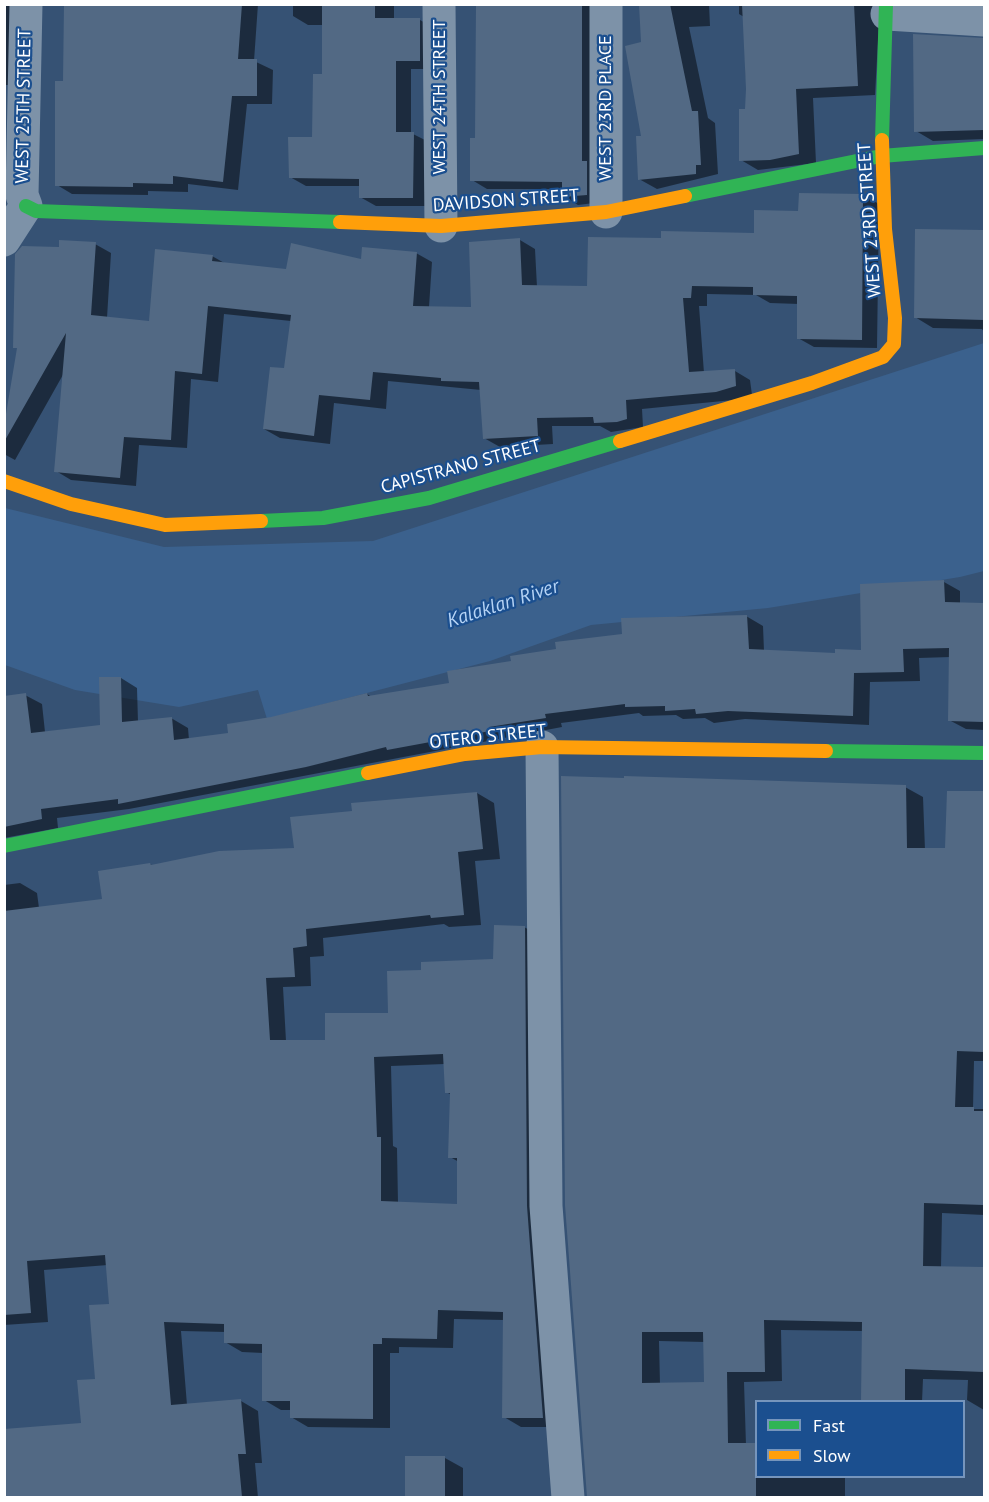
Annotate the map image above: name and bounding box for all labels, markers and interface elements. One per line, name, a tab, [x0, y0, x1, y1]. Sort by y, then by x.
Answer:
street label: WEST 24TH STREET	[429, 20, 451, 174]
street label: WEST 25TH STREET	[12, 28, 36, 184]
street label: WEST 23RD PLACE	[595, 35, 617, 181]
street label: WEST 23RD STREET	[854, 142, 886, 298]
street label: DAVIDSON STREET	[432, 185, 580, 217]
street label: CAPISTRANO STREET	[379, 435, 543, 499]
water label: Kalaklan River	[444, 575, 562, 633]
street label: OTERO STREET	[428, 720, 548, 754]
legend	[755, 1400, 965, 1478]
text: Fast	[813, 1414, 845, 1437]
text: Slow	[813, 1444, 851, 1467]

